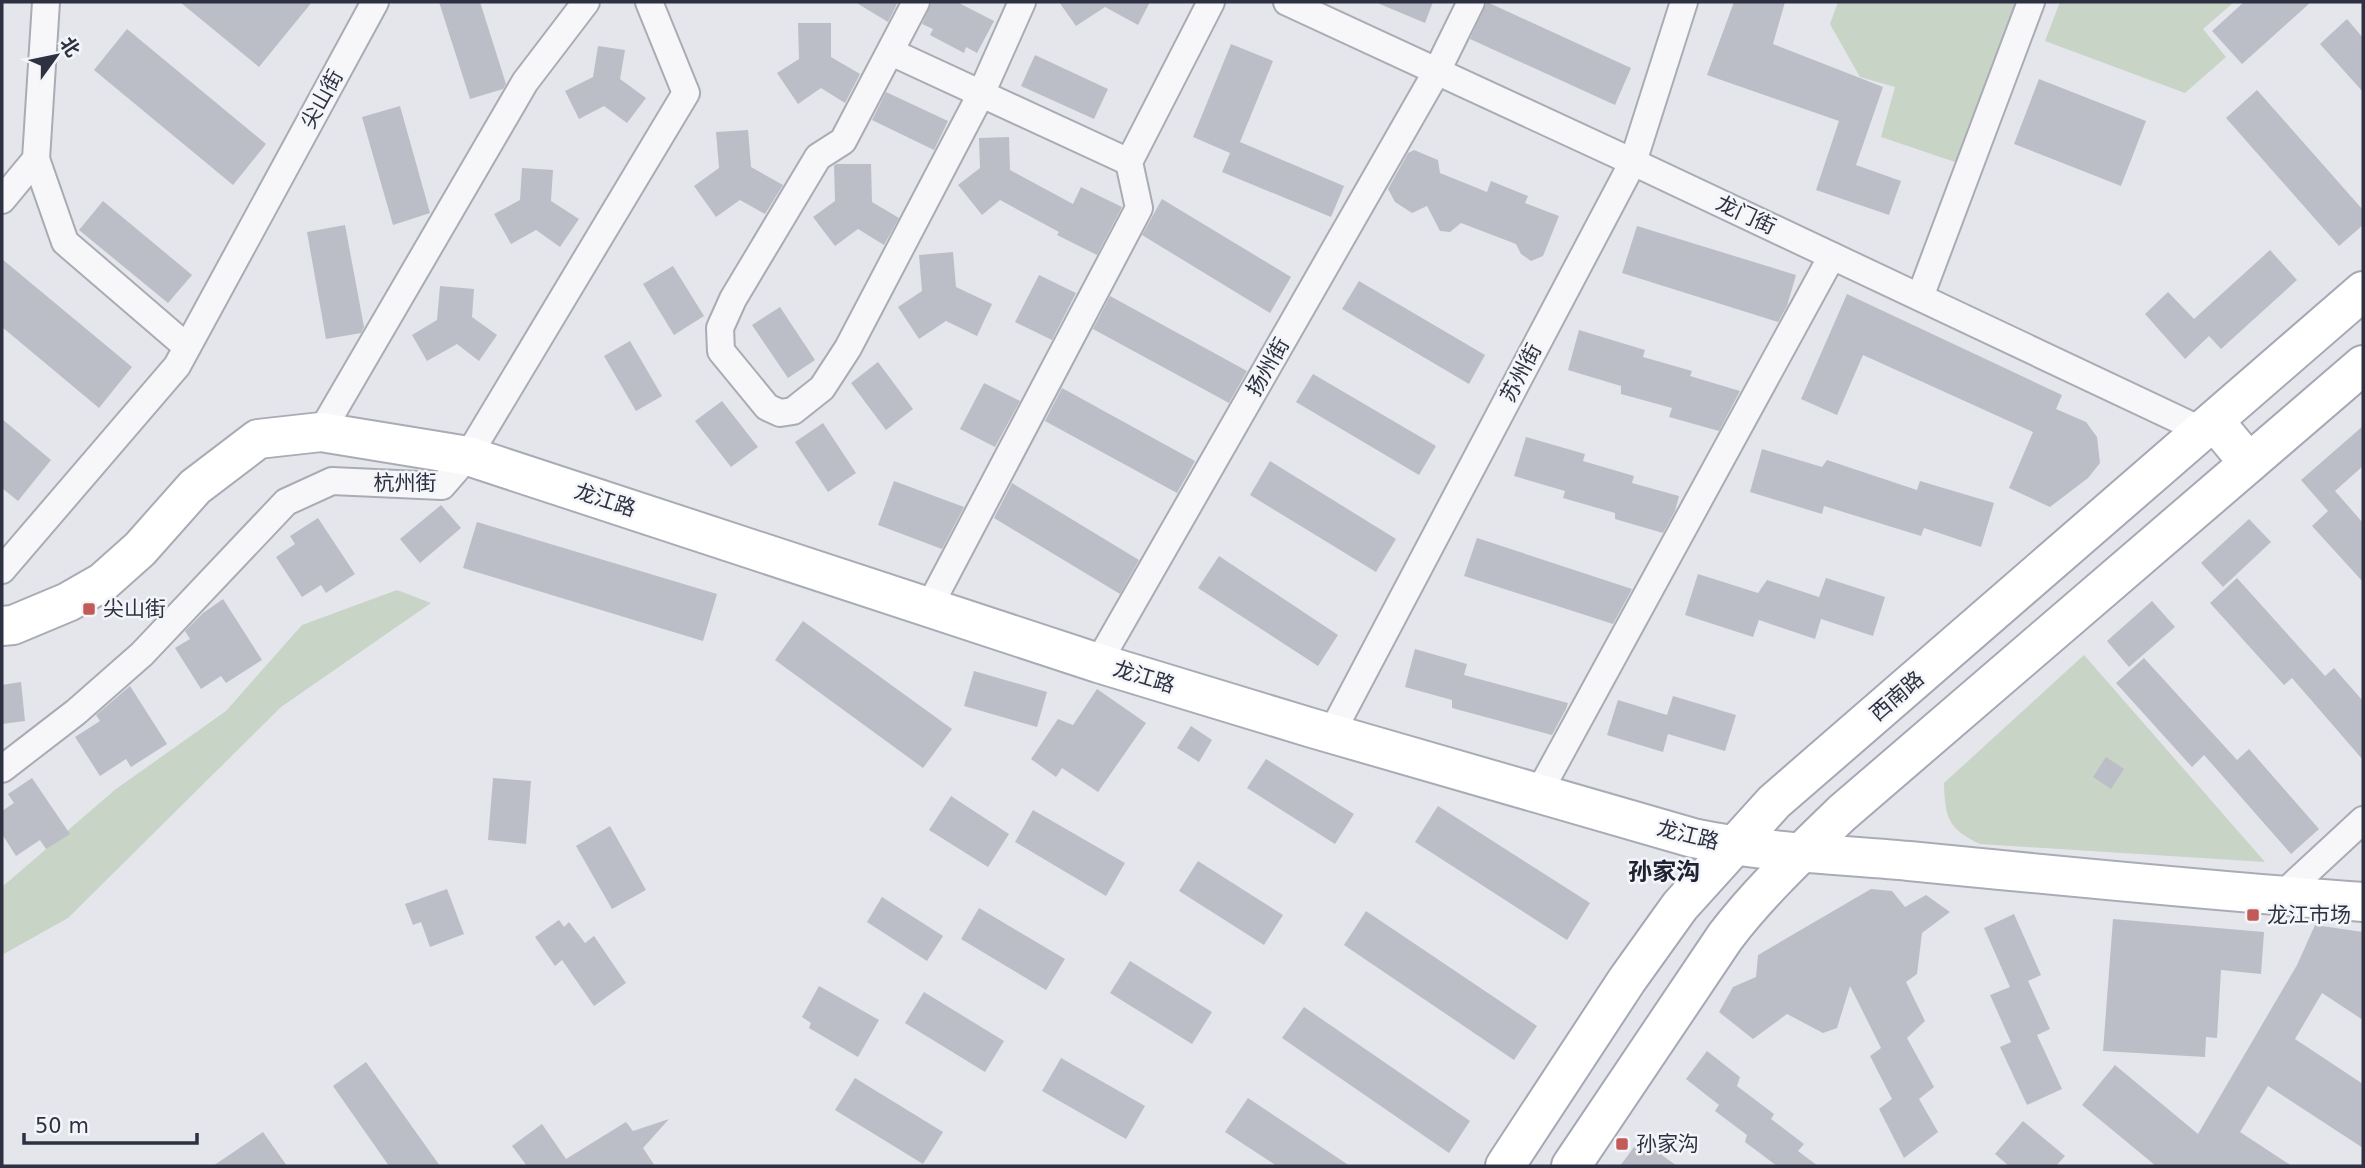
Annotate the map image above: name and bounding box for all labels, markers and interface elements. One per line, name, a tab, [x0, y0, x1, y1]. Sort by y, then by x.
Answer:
north arrow	[21, 21, 91, 91]
text: 北	[56, 33, 85, 61]
street label: 尖山街	[296, 66, 348, 132]
street label: 龙门街	[1712, 191, 1780, 239]
street label: 扬州街	[1242, 334, 1294, 400]
street label: 苏州街	[1496, 340, 1546, 406]
street label: 杭州街	[374, 471, 437, 495]
street label: 龙江路	[571, 479, 639, 521]
place label: 尖山街	[103, 597, 166, 621]
marker: 尖山街	[81, 601, 97, 617]
street label: 龙江路	[1110, 656, 1178, 698]
street label: 西南路	[1865, 666, 1929, 726]
street label: 龙江路	[1655, 816, 1721, 854]
district label: 孙家沟	[1628, 858, 1700, 886]
place label: 龙江市场	[2267, 903, 2351, 927]
marker: 龙江市场	[2245, 907, 2261, 923]
scale bar	[24, 1102, 198, 1146]
text: 50 m	[35, 1114, 89, 1138]
place label: 孙家沟	[1636, 1132, 1699, 1156]
marker: 孙家沟	[1614, 1136, 1630, 1152]

